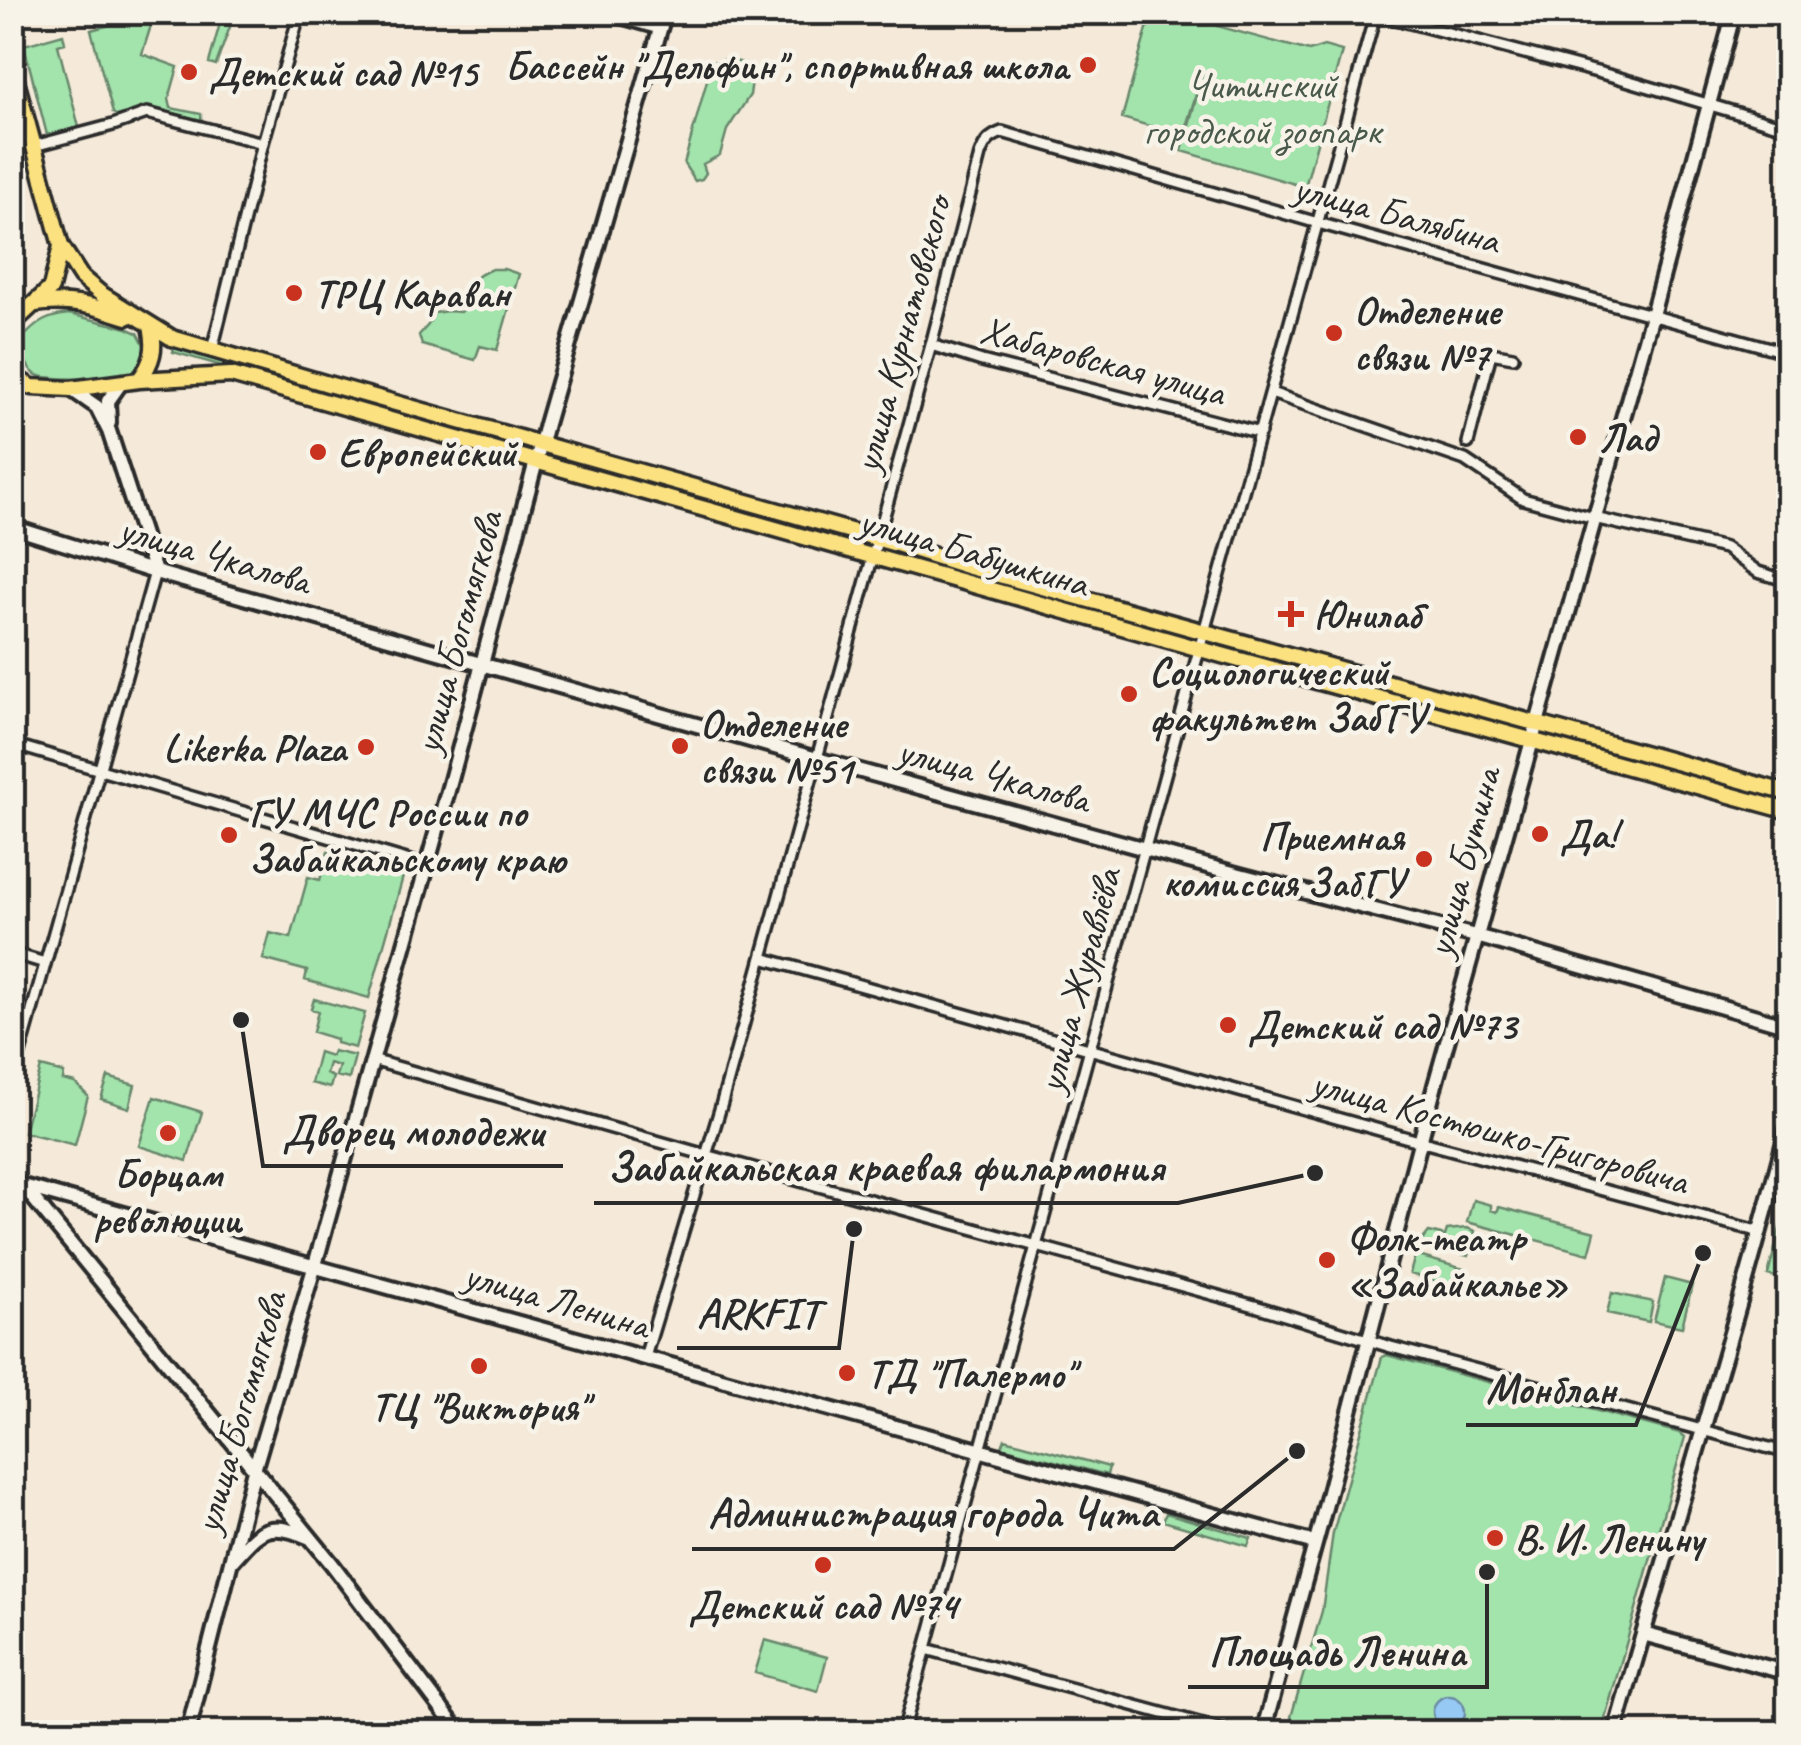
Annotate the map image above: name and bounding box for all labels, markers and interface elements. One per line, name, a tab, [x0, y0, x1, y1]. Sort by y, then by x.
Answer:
place label: Бассейн "Дельфин", спортивная школа	[505, 41, 1071, 91]
place label: Детский сад №15	[209, 48, 480, 98]
marker: Бассейн "Дельфин", спортивная школа	[1077, 54, 1099, 76]
park label: Читинский городской зоопарк	[1144, 60, 1384, 156]
marker: Детский сад №15	[178, 61, 200, 83]
street label: улица Балябина	[1286, 162, 1508, 266]
street label: улица Курнатовского	[841, 187, 964, 480]
place label: ТРЦ Караван	[314, 269, 513, 319]
marker: ТРЦ Караван	[283, 282, 305, 304]
place label: Отделение связи №7	[1354, 286, 1503, 382]
street label: Хабаровская улица	[975, 304, 1233, 418]
marker: Отделение связи №7	[1323, 322, 1345, 344]
place label: Лад	[1598, 413, 1660, 463]
marker: Лад	[1567, 426, 1589, 448]
place label: Европейский	[338, 428, 519, 478]
marker: Европейский	[307, 441, 329, 463]
street label: улица Бабушкина	[851, 495, 1096, 609]
street label: улица Чкалова	[111, 503, 320, 607]
street label: улица Богомягкова	[401, 503, 515, 761]
place label: Юнилаб	[1314, 590, 1430, 640]
marker: Юнилаб	[1278, 601, 1304, 627]
place label: Социологический факультет ЗабГУ	[1149, 647, 1431, 743]
marker: Социологический факультет ЗабГУ	[1118, 683, 1140, 705]
place label: Отделение связи №51	[700, 699, 857, 795]
place label: Likerka Plaza	[164, 723, 349, 773]
street label: улица Чкалова	[890, 725, 1099, 825]
marker: Отделение связи №51	[669, 735, 691, 757]
marker: Likerka Plaza	[355, 736, 377, 758]
street label: улица Бутина	[1413, 759, 1513, 964]
place label: ГУ МЧС России по Забайкальскому краю	[249, 788, 568, 884]
place label: Да!	[1560, 810, 1625, 860]
place label: Приемная комиссия ЗабГУ	[1163, 812, 1410, 908]
marker: Да!	[1529, 823, 1551, 845]
marker: ГУ МЧС России по Забайкальскому краю	[218, 824, 240, 846]
marker: Приемная комиссия ЗабГУ	[1413, 848, 1435, 870]
street label: улица Журавлёва	[1025, 860, 1133, 1100]
place label: Детский сад №73	[1248, 1001, 1520, 1051]
marker: Детский сад №73	[1217, 1014, 1239, 1036]
street label: улица Костюшко-Григоровича	[1304, 1057, 1696, 1207]
callout: Дворец молодежи	[263, 1094, 563, 1166]
text: Дворец молодежи	[283, 1105, 547, 1158]
marker: Борцам революции	[157, 1122, 179, 1144]
callout: Забайкальская краевая филармония	[594, 1131, 1178, 1203]
text: Забайкальская краевая филармония	[608, 1141, 1167, 1194]
place label: Борцам революции	[94, 1149, 244, 1245]
place label: Фолк-театр «Забайкалье»	[1347, 1213, 1569, 1309]
street label: улица Ленина	[457, 1249, 658, 1351]
marker: Фолк-театр «Забайкалье»	[1316, 1249, 1338, 1271]
callout: ARKFIT	[677, 1276, 839, 1348]
street label: улица Богомягкова	[181, 1283, 299, 1540]
text: ARKFIT	[697, 1287, 828, 1340]
place label: ТД "Палермо"	[867, 1349, 1082, 1399]
callout: Монблан	[1466, 1353, 1636, 1425]
marker: ТЦ "Виктория"	[468, 1355, 490, 1377]
marker: ТД "Палермо"	[836, 1362, 858, 1384]
text: Монблан	[1486, 1363, 1618, 1416]
place label: ТЦ "Виктория"	[371, 1382, 596, 1432]
callout: Администрация города Чита	[692, 1477, 1174, 1549]
text: Администрация города Чита	[708, 1487, 1161, 1540]
place label: В. И. Ленину	[1515, 1514, 1708, 1564]
marker: В. И. Ленину	[1484, 1527, 1506, 1549]
marker: Детский сад №74	[812, 1554, 834, 1576]
place label: Детский сад №74	[689, 1581, 962, 1631]
callout: Площадь Ленина	[1188, 1615, 1487, 1687]
text: Площадь Ленина	[1209, 1626, 1468, 1679]

